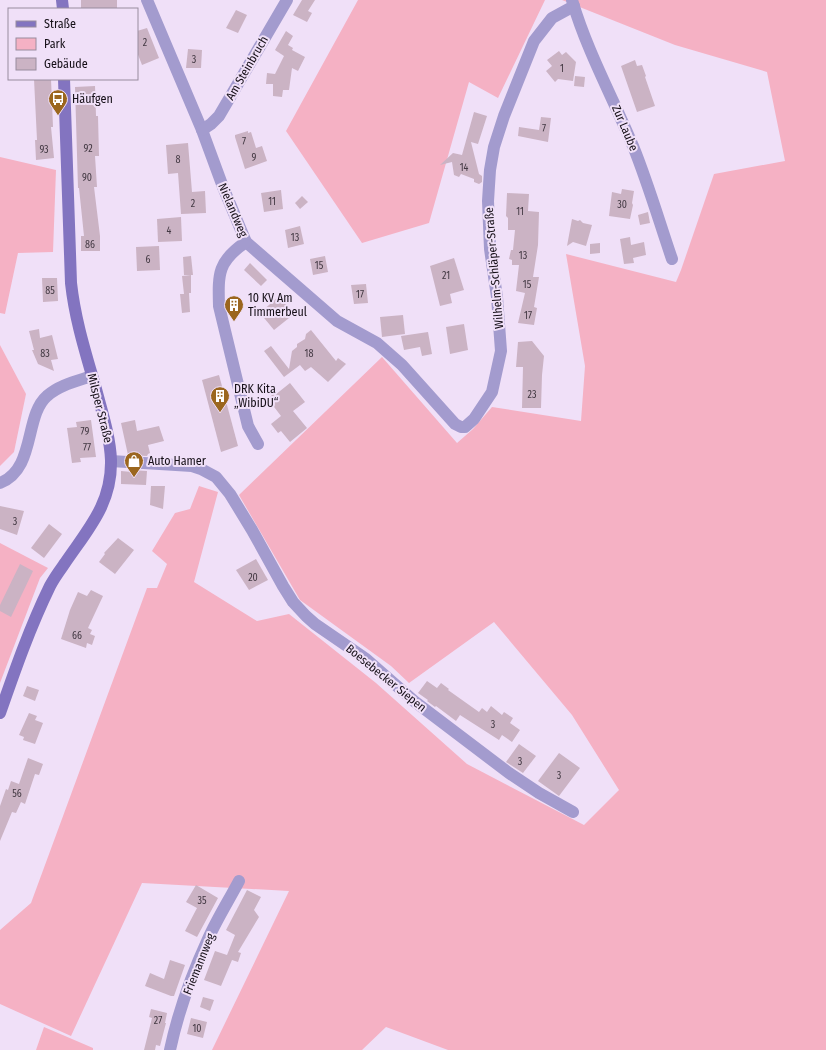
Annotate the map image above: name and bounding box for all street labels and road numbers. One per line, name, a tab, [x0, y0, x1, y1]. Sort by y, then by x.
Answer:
street label: Am Steinbruch	[223, 33, 271, 103]
street label: Zur Laube	[609, 103, 641, 153]
street label: Nielandweg	[215, 181, 251, 239]
street label: Wilhelm-Schläper-Straße	[482, 206, 506, 329]
street label: Milsper Straße	[85, 372, 115, 444]
street label: Boesebecker Siepen	[343, 641, 429, 715]
street label: Friemannweg	[180, 931, 218, 997]

